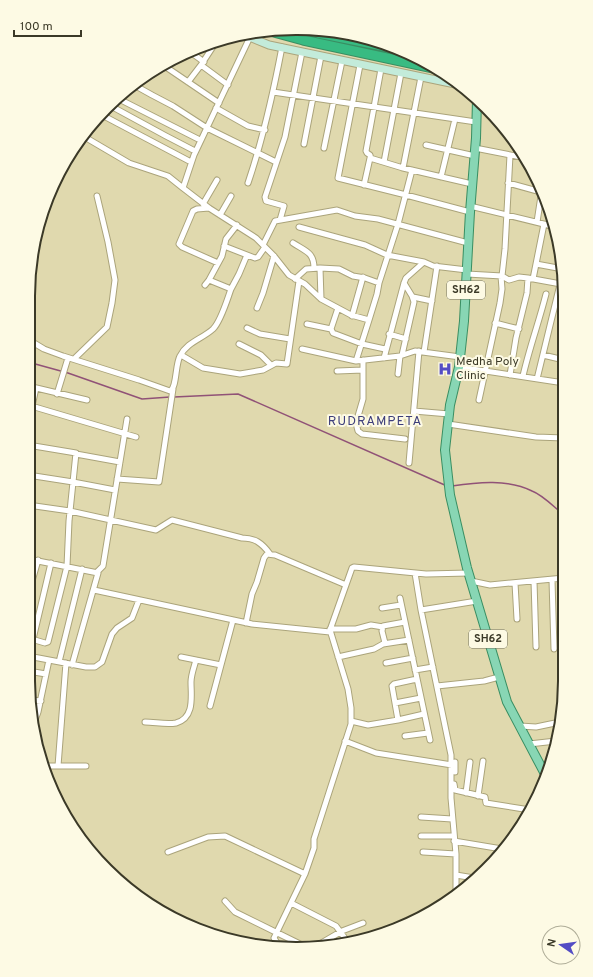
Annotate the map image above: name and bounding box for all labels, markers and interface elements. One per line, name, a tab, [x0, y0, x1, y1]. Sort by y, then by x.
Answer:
scale bar	[14, 12, 81, 38]
text: 100 m	[20, 19, 53, 35]
road number: SH62	[447, 281, 485, 299]
place label: Medha Poly Clinic	[456, 354, 519, 384]
hospital icon: Medha Poly Clinic	[437, 361, 453, 377]
district label: RUDRAMPETA	[328, 414, 422, 430]
road number: SH62	[469, 630, 507, 648]
north arrow	[541, 925, 581, 965]
text: N	[545, 938, 560, 948]

